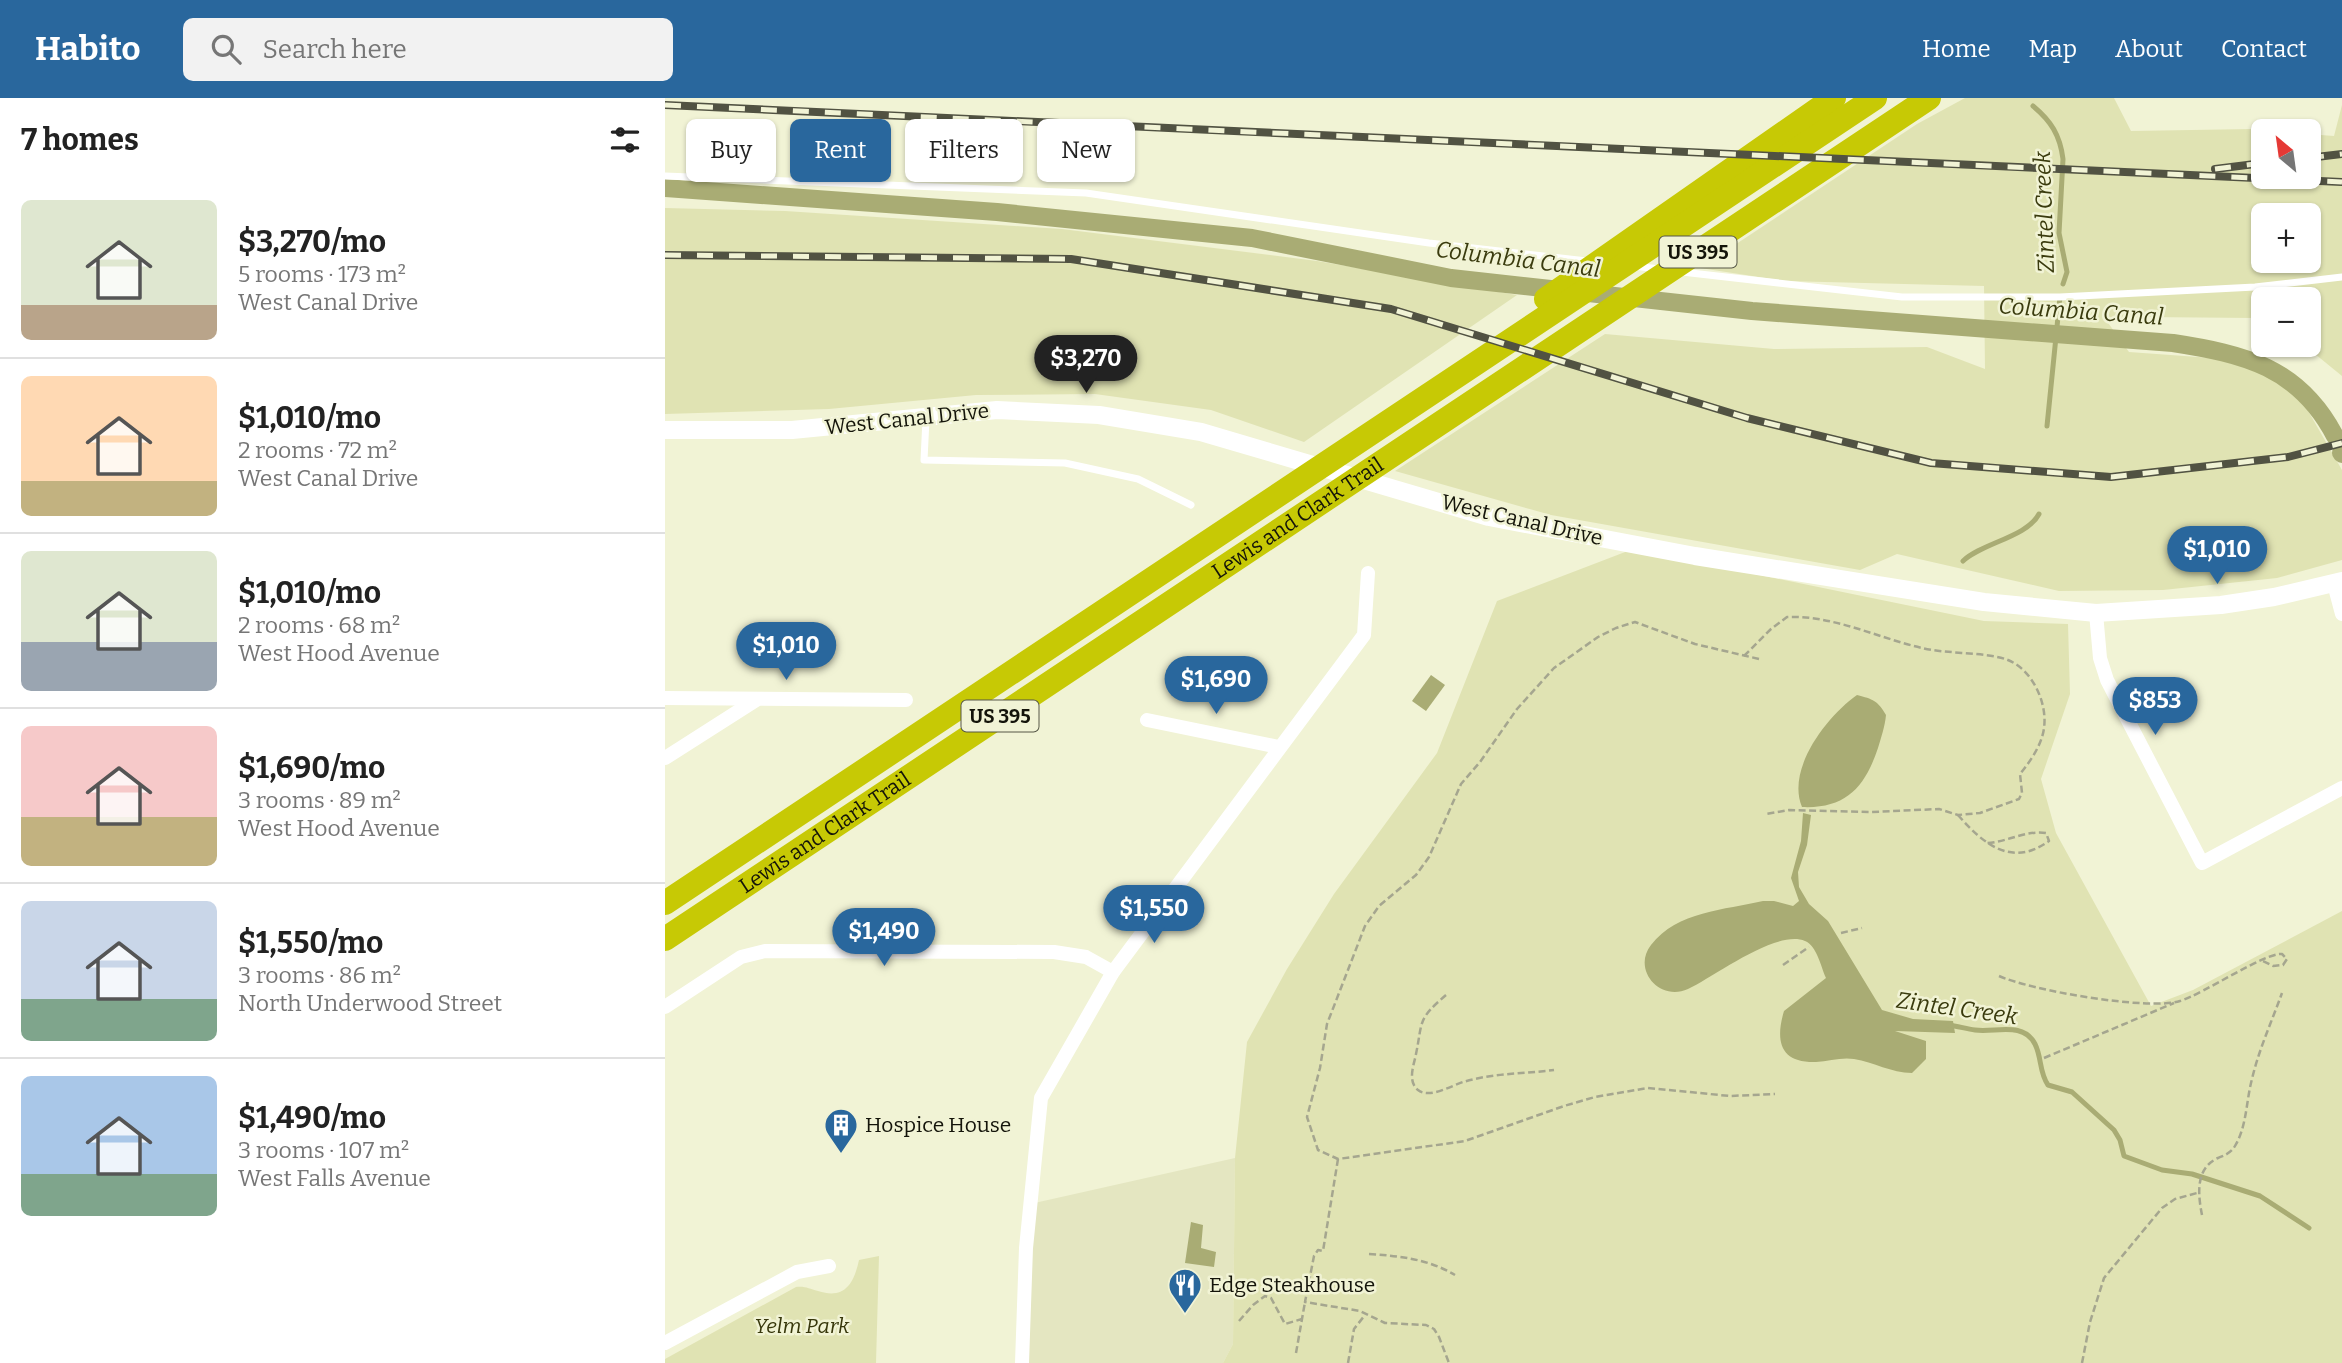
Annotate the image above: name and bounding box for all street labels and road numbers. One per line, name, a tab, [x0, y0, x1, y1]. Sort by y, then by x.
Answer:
road number: US 395	[1660, 236, 1737, 268]
street label: West Canal Drive	[824, 397, 990, 441]
street label: Lewis and Clark Trail	[1207, 452, 1388, 584]
street label: West Canal Drive	[1439, 489, 1605, 551]
road number: US 395	[961, 701, 1039, 732]
street label: Lewis and Clark Trail	[734, 766, 916, 899]

